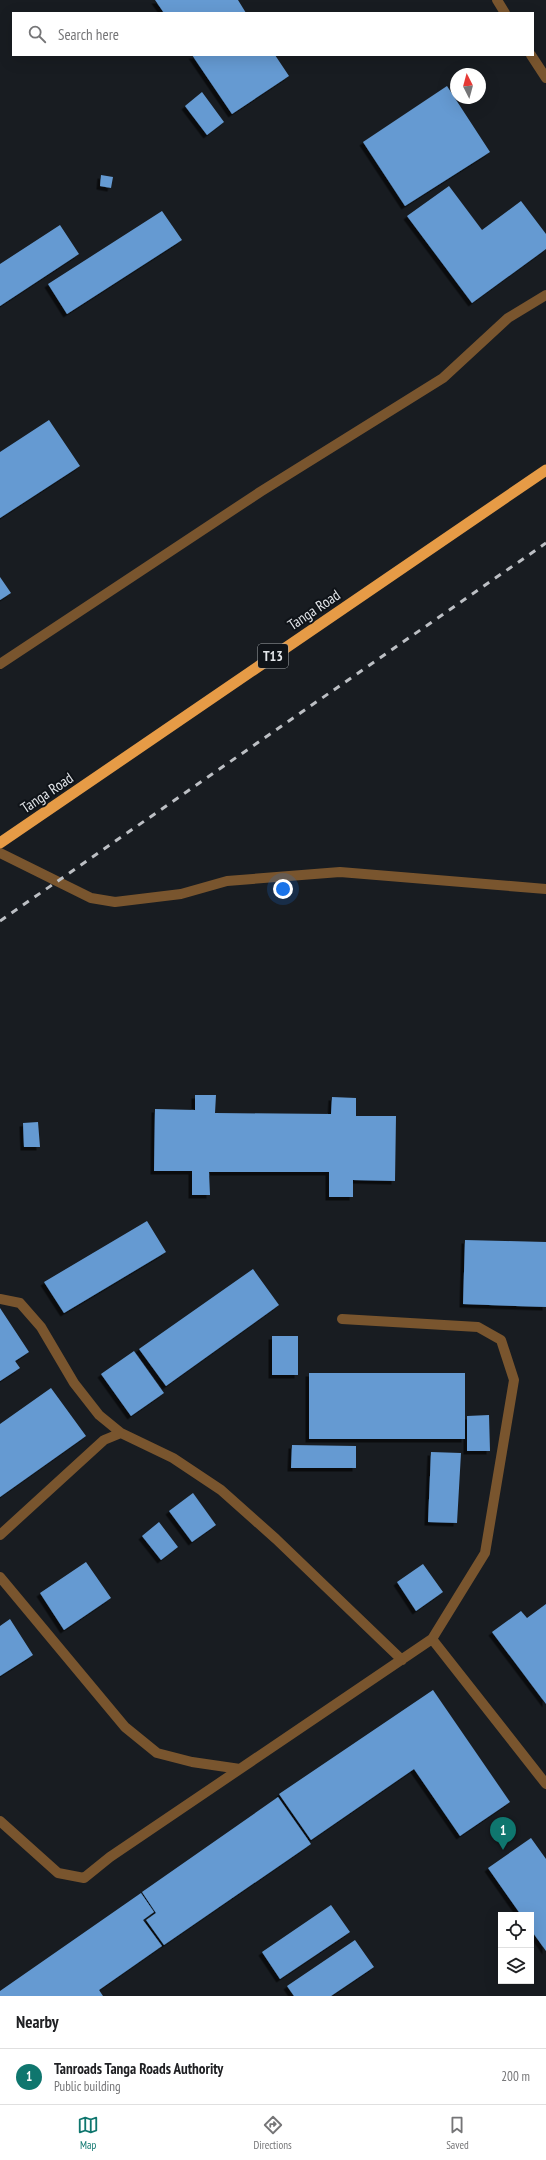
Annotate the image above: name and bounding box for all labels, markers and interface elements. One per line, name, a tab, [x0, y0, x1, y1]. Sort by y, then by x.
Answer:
search box	[12, 12, 534, 56]
icon: search	[26, 23, 48, 45]
text: Search here	[58, 25, 119, 44]
north arrow	[450, 68, 486, 104]
street label: Tanga Road	[284, 585, 344, 634]
road number: T13	[258, 644, 288, 668]
street label: Tanga Road	[17, 768, 77, 817]
your location	[273, 879, 293, 899]
pin: 1	[490, 1817, 516, 1850]
map controls	[498, 1912, 534, 1984]
button: locate	[498, 1912, 534, 1948]
button: layers	[498, 1948, 534, 1984]
text: Nearby	[16, 2011, 59, 2033]
text: Tanroads Tanga Roads Authority	[54, 2059, 223, 2078]
text: 1	[26, 2068, 32, 2085]
text: 200 m	[501, 2068, 530, 2085]
text: Public building	[54, 2078, 121, 2095]
tab: Map	[77, 2114, 99, 2152]
tab: Directions	[254, 2114, 292, 2152]
tab: Saved	[446, 2114, 469, 2152]

